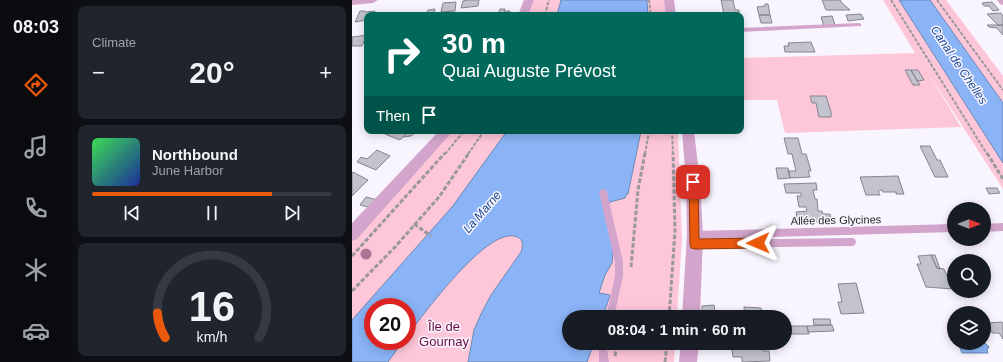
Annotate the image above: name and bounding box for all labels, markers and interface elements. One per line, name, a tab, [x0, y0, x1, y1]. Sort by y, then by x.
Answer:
text: 08:03	[13, 17, 59, 37]
water label: Canal de Chelles	[928, 23, 990, 107]
icon: right	[376, 28, 428, 80]
text: 30 m	[442, 28, 506, 59]
text: Climate	[92, 35, 136, 50]
text: 20°	[189, 56, 235, 89]
text: −	[92, 60, 105, 85]
text: +	[319, 60, 332, 85]
text: Quai Auguste Prévost	[442, 61, 616, 81]
icon: directions	[22, 71, 50, 99]
icon: arrive	[418, 104, 440, 126]
text: Then	[376, 107, 410, 124]
icon: music	[22, 133, 50, 161]
text: Northbound	[152, 146, 238, 163]
text: June Harbor	[152, 163, 224, 178]
pin	[676, 165, 710, 199]
icon: arrive	[682, 171, 704, 193]
water label: La Marne	[460, 188, 504, 236]
icon: phone	[22, 194, 50, 222]
icon: previous	[121, 202, 143, 224]
icon: pause	[201, 202, 223, 224]
icon: next	[281, 202, 303, 224]
north arrow	[947, 202, 991, 246]
map controls	[947, 202, 991, 350]
street label: Allée des Glycines	[791, 213, 882, 227]
position arrow	[737, 222, 779, 264]
button: search	[947, 254, 991, 298]
icon: climate	[22, 256, 50, 284]
text: 16	[189, 282, 235, 329]
speed limit sign: 20	[364, 298, 416, 350]
button: layers	[947, 306, 991, 350]
icon: car	[22, 317, 50, 345]
park label: Île de Gournay	[419, 319, 469, 349]
text: 08:04 · 1 min · 60 m	[608, 321, 746, 338]
text: km/h	[197, 328, 228, 344]

